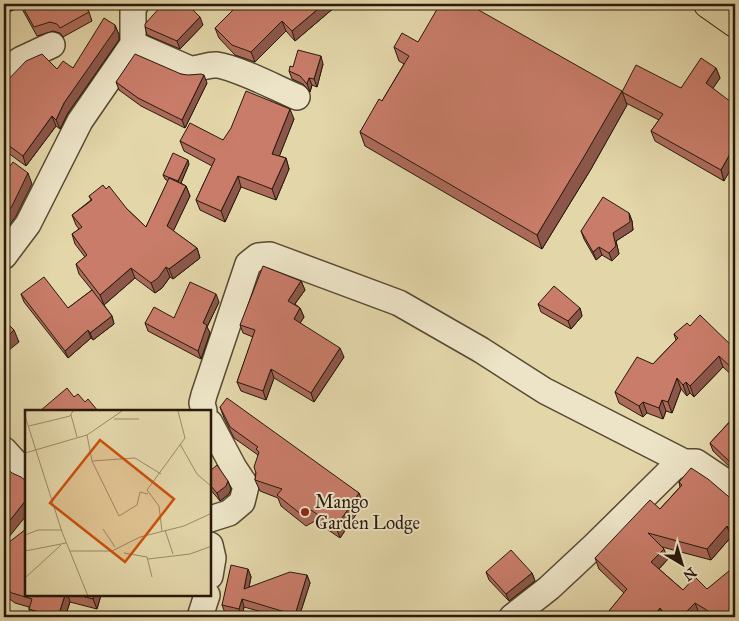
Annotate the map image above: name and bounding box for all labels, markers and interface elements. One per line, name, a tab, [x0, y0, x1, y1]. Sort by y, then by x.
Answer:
inset map	[25, 410, 211, 596]
place label: Mango Garden Lodge	[315, 491, 420, 535]
marker: Mango Garden Lodge	[299, 506, 311, 518]
north arrow	[656, 538, 706, 588]
text: N	[680, 563, 700, 584]

